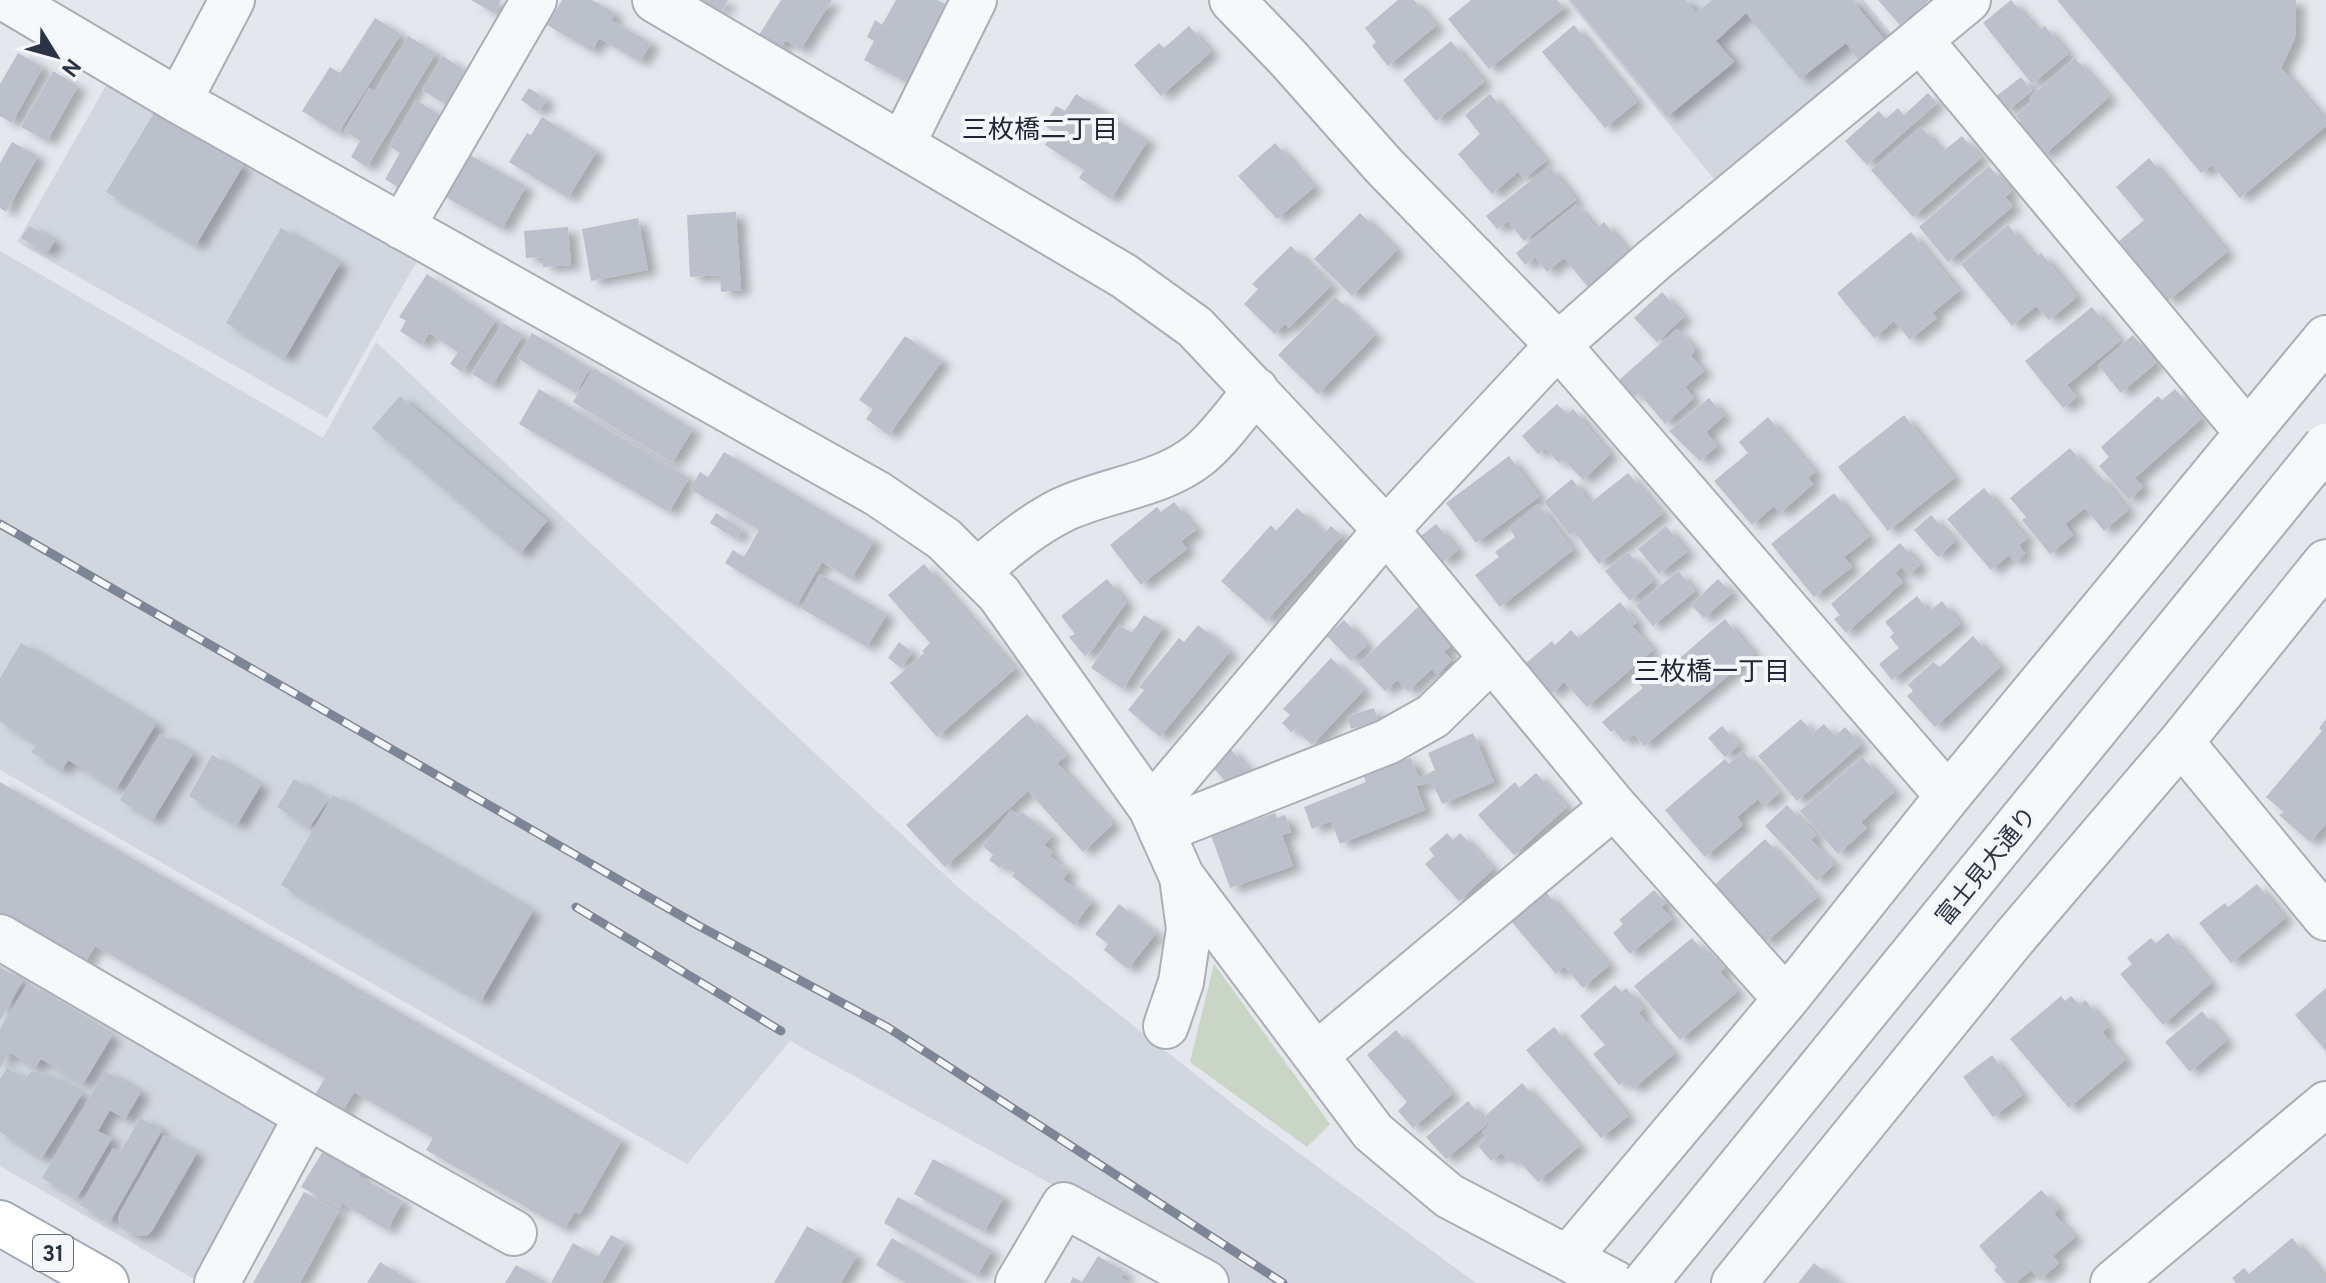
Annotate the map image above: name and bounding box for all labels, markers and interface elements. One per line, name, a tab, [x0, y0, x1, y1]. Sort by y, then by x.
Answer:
north arrow	[16, 16, 96, 96]
text: N	[54, 52, 86, 81]
district label: 三枚橋二丁目	[962, 115, 1118, 148]
district label: 三枚橋一丁目	[1634, 657, 1790, 690]
street label: 富士見大通り	[1931, 802, 2045, 933]
road number: 31	[33, 1235, 73, 1271]

